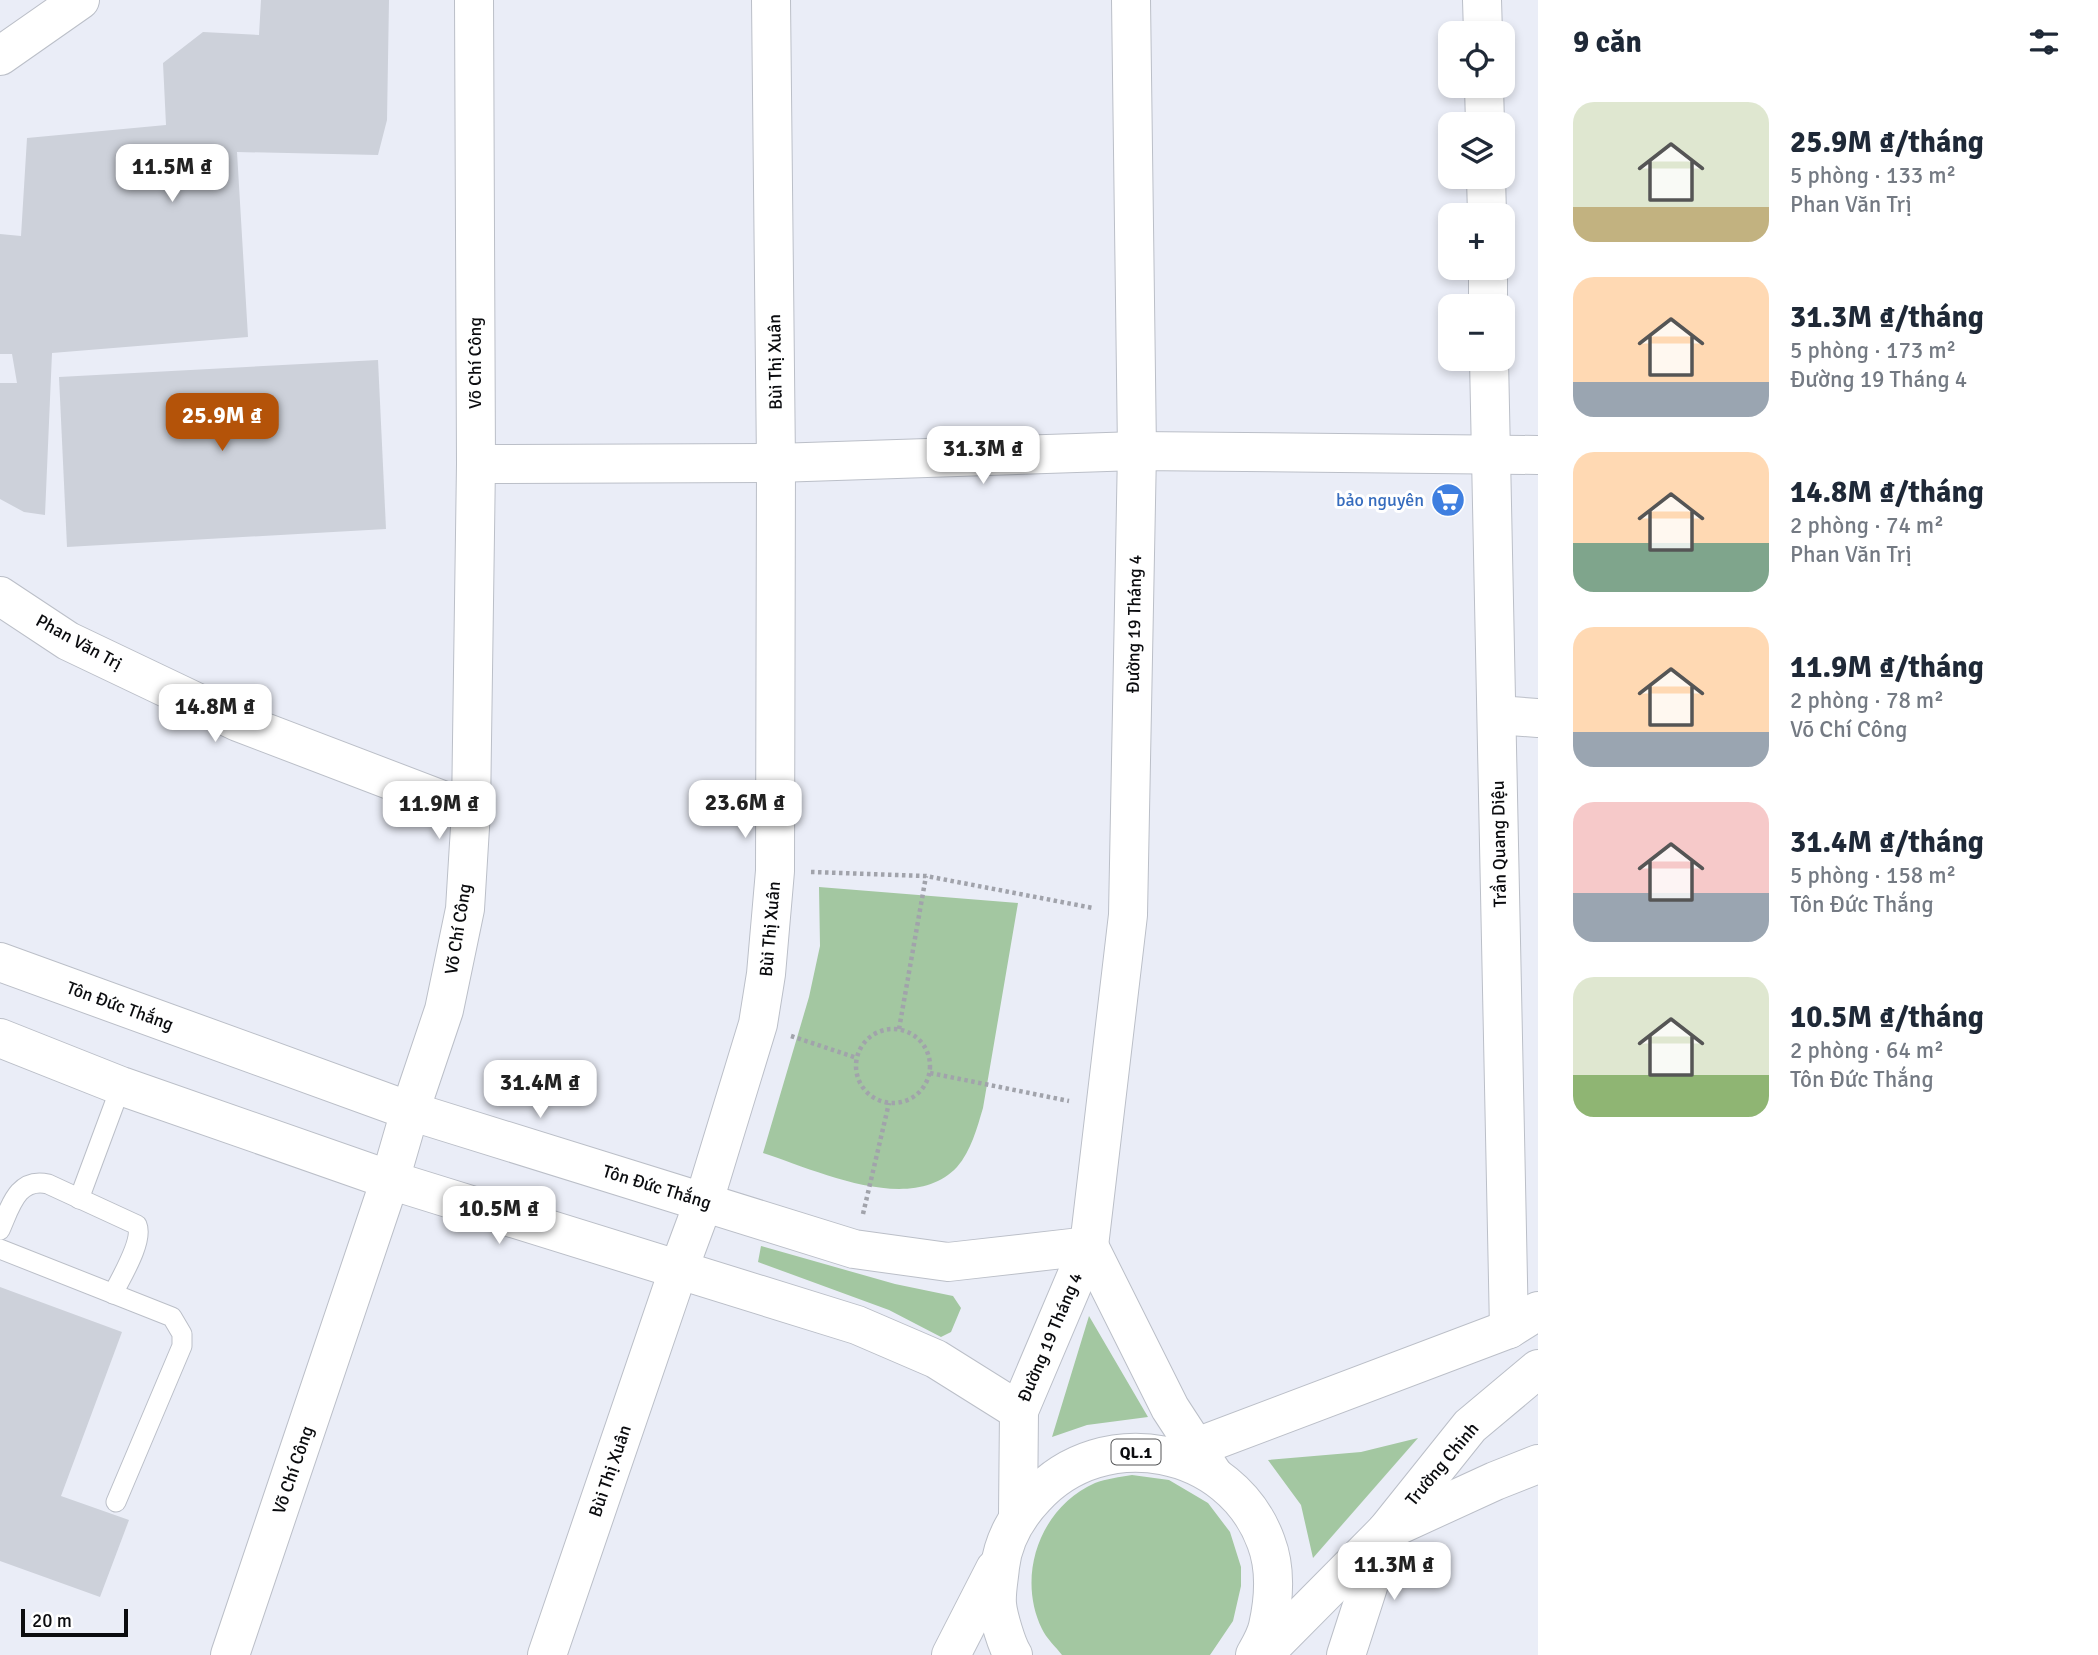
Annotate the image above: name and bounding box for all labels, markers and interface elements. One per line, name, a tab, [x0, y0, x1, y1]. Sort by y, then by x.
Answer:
map controls	[1438, 21, 1515, 371]
button: locate	[1438, 21, 1515, 98]
icon: filters	[2025, 23, 2063, 61]
text: 9 căn	[1573, 24, 1642, 61]
button: layers	[1438, 112, 1515, 189]
text: 25.9M ₫/tháng	[1790, 124, 1984, 161]
icon: home	[1629, 130, 1713, 214]
pin: 11.5M ₫	[107, 144, 237, 204]
text: 11.5M ₫	[132, 152, 212, 181]
text: 5 phòng · 133 m²	[1790, 161, 1956, 190]
text: Phan Văn Trị	[1790, 190, 1912, 219]
button: +	[1438, 203, 1515, 280]
button: −	[1438, 294, 1515, 371]
text: 31.3M ₫/tháng	[1790, 299, 1984, 336]
icon: home	[1629, 305, 1713, 389]
street label: Bùi Thị Xuân	[763, 314, 787, 410]
street label: Võ Chí Công	[464, 317, 486, 409]
text: 5 phòng · 173 m²	[1790, 336, 1956, 365]
text: Đường 19 Tháng 4	[1790, 365, 1967, 394]
pin: 25.9M ₫	[157, 393, 287, 453]
text: 25.9M ₫	[182, 401, 262, 430]
pin: 31.3M ₫	[918, 426, 1048, 486]
text: 31.3M ₫	[943, 434, 1023, 463]
text: 14.8M ₫/tháng	[1790, 474, 1984, 511]
icon: home	[1629, 480, 1713, 564]
supermarket icon: bảo nguyên	[1429, 481, 1467, 519]
place label: bảo nguyên	[1336, 489, 1424, 511]
text: 2 phòng · 74 m²	[1790, 511, 1944, 540]
text: Phan Văn Trị	[1790, 540, 1912, 569]
street label: Đường 19 Tháng 4	[1122, 554, 1146, 694]
street label: Phan Văn Trị	[32, 609, 126, 675]
text: 11.9M ₫/tháng	[1790, 649, 1984, 686]
icon: home	[1629, 655, 1713, 739]
pin: 14.8M ₫	[150, 684, 280, 744]
text: 2 phòng · 78 m²	[1790, 686, 1944, 715]
text: 14.8M ₫	[175, 692, 255, 721]
text: Võ Chí Công	[1790, 715, 1907, 744]
pin: 23.6M ₫	[680, 780, 810, 840]
street label: Trần Quang Diệu	[1487, 780, 1511, 908]
pin: 11.9M ₫	[374, 782, 504, 841]
text: 23.6M ₫	[705, 788, 785, 817]
text: 11.9M ₫	[399, 789, 479, 818]
text: 31.4M ₫/tháng	[1790, 824, 1984, 861]
icon: home	[1629, 830, 1713, 914]
text: 5 phòng · 158 m²	[1790, 861, 1956, 890]
street label: Bùi Thị Xuân	[755, 880, 785, 978]
street label: Võ Chí Công	[440, 882, 476, 976]
text: Tôn Đức Thắng	[1790, 890, 1934, 919]
street label: Tôn Đức Thắng	[63, 976, 177, 1036]
text: 10.5M ₫/tháng	[1790, 999, 1984, 1036]
icon: home	[1629, 1005, 1713, 1089]
text: 2 phòng · 64 m²	[1790, 1036, 1944, 1065]
pin: 31.4M ₫	[475, 1060, 605, 1120]
text: Tôn Đức Thắng	[1790, 1065, 1934, 1094]
text: 31.4M ₫	[500, 1068, 580, 1097]
street label: Tôn Đức Thắng	[600, 1160, 714, 1214]
pin: 10.5M ₫	[434, 1186, 564, 1246]
text: 10.5M ₫	[459, 1194, 539, 1223]
street label: Đường 19 Tháng 4	[1013, 1269, 1087, 1405]
street label: Trường Chinh	[1401, 1418, 1483, 1510]
street label: Bùi Thị Xuân	[584, 1422, 636, 1520]
street label: Võ Chí Công	[268, 1423, 318, 1517]
road number: QL.1	[1112, 1440, 1160, 1464]
pin: 11.3M ₫	[1329, 1542, 1459, 1602]
text: 11.3M ₫	[1354, 1550, 1434, 1579]
scale bar	[21, 1606, 128, 1638]
text: 20 m	[32, 1609, 72, 1633]

